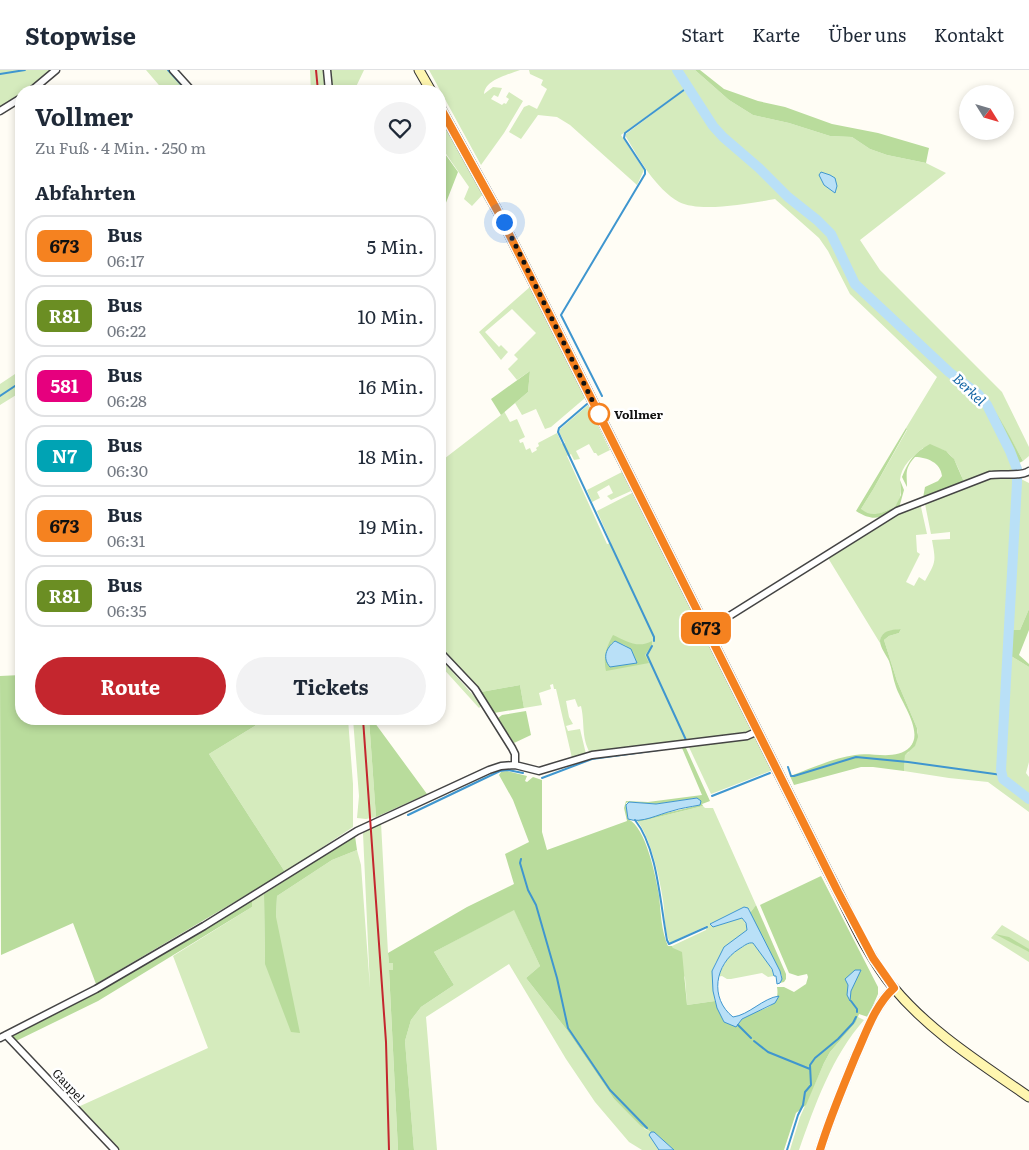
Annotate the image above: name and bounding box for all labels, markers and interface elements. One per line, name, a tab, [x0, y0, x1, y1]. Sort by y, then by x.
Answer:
text: Stopwise	[25, 17, 136, 52]
text: Start	[681, 21, 724, 48]
text: Karte	[752, 21, 800, 48]
text: Über uns	[828, 21, 906, 48]
text: Kontakt	[934, 21, 1004, 48]
north arrow	[959, 85, 1014, 140]
map controls	[959, 85, 1014, 140]
text: Vollmer	[35, 98, 133, 133]
button: heart	[374, 102, 426, 154]
text: Zu Fuß · 4 Min. · 250 m	[35, 135, 206, 159]
text: Abfahrten	[35, 178, 136, 206]
your location	[492, 210, 517, 235]
text: Bus	[107, 220, 142, 248]
text: 673	[49, 232, 80, 259]
text: 5 Min.	[366, 232, 424, 260]
text: 06:17	[107, 248, 144, 272]
text: Bus	[107, 290, 142, 318]
text: R81	[49, 302, 80, 329]
text: 10 Min.	[357, 302, 424, 330]
text: 06:22	[107, 318, 146, 342]
text: Bus	[107, 360, 142, 388]
water label: Berkel	[949, 368, 991, 410]
text: 581	[51, 372, 78, 399]
text: 16 Min.	[358, 372, 424, 400]
text: 06:28	[107, 388, 147, 412]
marker: Vollmer	[588, 403, 610, 425]
place label: Vollmer	[614, 405, 664, 423]
text: Bus	[107, 430, 142, 458]
text: N7	[52, 442, 77, 469]
text: 18 Min.	[358, 442, 424, 470]
text: 06:30	[107, 458, 148, 482]
text: Bus	[107, 500, 142, 528]
text: 673	[49, 512, 80, 539]
text: 19 Min.	[358, 512, 424, 540]
text: 06:31	[107, 528, 145, 552]
text: Bus	[107, 570, 142, 598]
text: R81	[49, 582, 80, 609]
text: 23 Min.	[356, 582, 424, 610]
text: 06:35	[107, 598, 147, 622]
line badge: 673	[677, 612, 735, 644]
text: 673	[691, 614, 721, 641]
button: Route	[35, 657, 226, 715]
button: Tickets	[236, 657, 426, 715]
street label: Gaupel	[49, 1064, 89, 1106]

